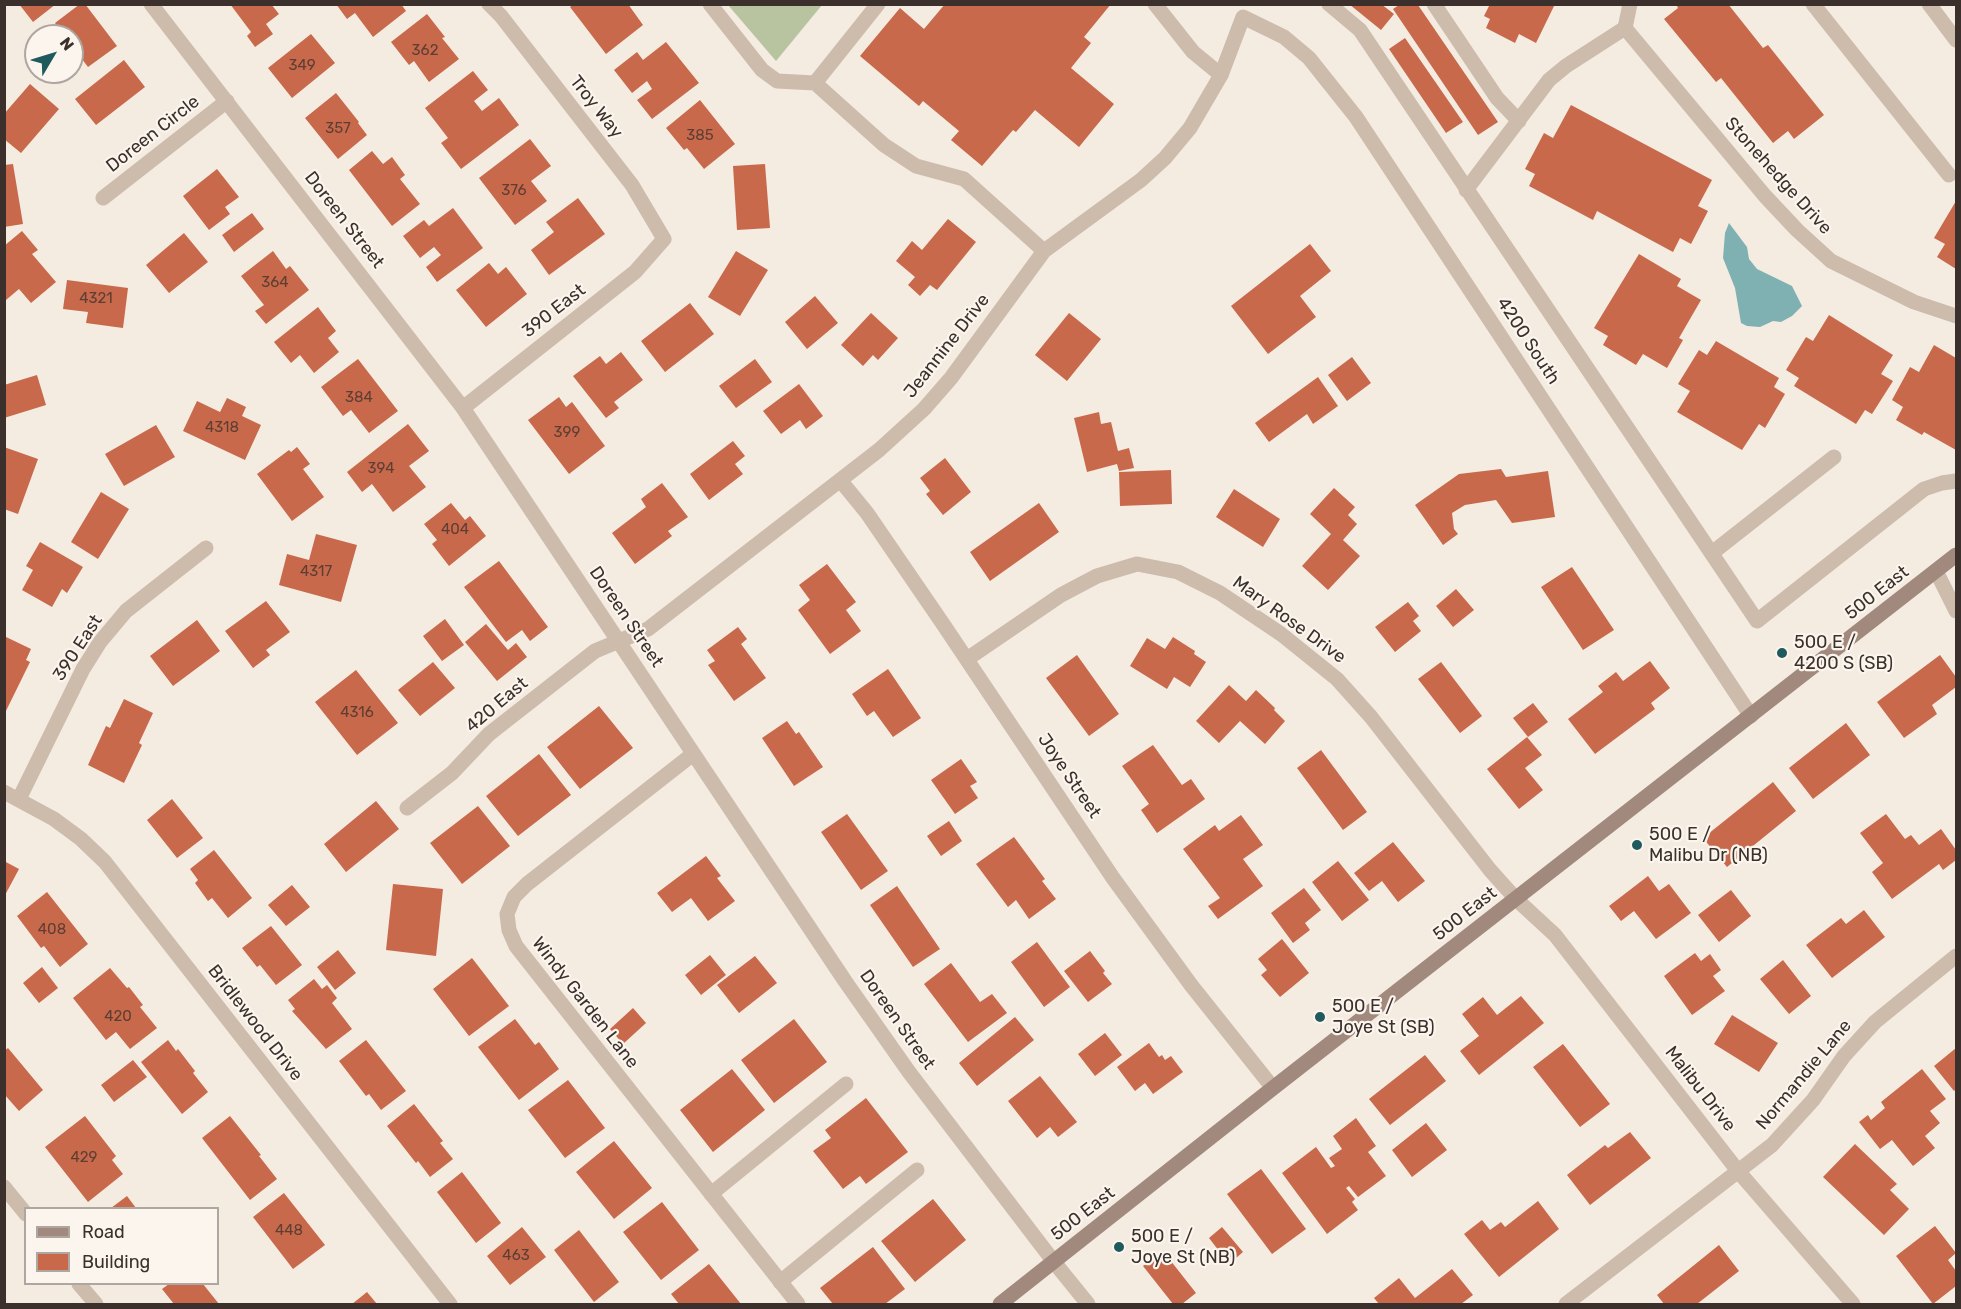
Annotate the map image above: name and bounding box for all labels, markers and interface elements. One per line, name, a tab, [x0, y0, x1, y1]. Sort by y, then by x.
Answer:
north arrow	[24, 24, 84, 84]
text: N	[56, 33, 78, 54]
house number: 362	[412, 42, 438, 60]
house number: 349	[288, 57, 316, 75]
street label: Troy Way	[565, 71, 627, 143]
street label: Doreen Circle	[102, 91, 204, 177]
street label: Stonehedge Drive	[1720, 113, 1836, 239]
house number: 357	[325, 120, 351, 138]
house number: 385	[686, 127, 714, 145]
street label: Doreen Street	[299, 167, 389, 273]
house number: 376	[501, 182, 527, 200]
house number: 364	[261, 274, 289, 292]
street label: 390 East	[518, 280, 590, 342]
house number: 4321	[79, 290, 113, 308]
street label: Jeannine Drive	[900, 290, 994, 402]
street label: 4200 South	[1492, 293, 1564, 389]
house number: 384	[345, 389, 373, 407]
house number: 4318	[205, 419, 239, 437]
house number: 399	[554, 424, 580, 442]
house number: 394	[367, 460, 395, 478]
house number: 404	[441, 521, 469, 539]
street label: 500 East	[1841, 561, 1913, 625]
street label: Doreen Street	[584, 562, 668, 672]
house number: 4317	[300, 563, 332, 581]
street label: Mary Rose Drive	[1228, 572, 1350, 668]
street label: 390 East	[49, 611, 107, 685]
place label: 500 E / 4200 S (SB)	[1794, 632, 1893, 674]
marker: 500 E / 4200 S (SB)	[1775, 646, 1789, 660]
street label: 420 East	[461, 673, 533, 737]
house number: 4316	[340, 704, 374, 722]
street label: Joye Street	[1033, 730, 1105, 822]
place label: 500 E / Malibu Dr (NB)	[1649, 824, 1768, 866]
marker: 500 E / Malibu Dr (NB)	[1630, 838, 1644, 852]
street label: 500 East	[1429, 882, 1501, 946]
house number: 408	[38, 921, 66, 939]
street label: Windy Garden Lane	[527, 933, 643, 1073]
street label: Bridlewood Drive	[203, 961, 307, 1085]
street label: Doreen Street	[855, 966, 939, 1074]
place label: 500 E / Joye St (SB)	[1332, 996, 1435, 1038]
house number: 420	[104, 1008, 132, 1026]
marker: 500 E / Joye St (SB)	[1313, 1010, 1327, 1024]
street label: Normandie Lane	[1752, 1016, 1856, 1134]
street label: Malibu Drive	[1660, 1042, 1740, 1136]
house number: 429	[70, 1149, 98, 1167]
street label: 500 East	[1047, 1182, 1119, 1246]
legend	[24, 1207, 219, 1285]
text: Road	[82, 1221, 125, 1243]
house number: 448	[275, 1222, 303, 1240]
place label: 500 E / Joye St (NB)	[1131, 1226, 1235, 1268]
marker: 500 E / Joye St (NB)	[1112, 1240, 1126, 1254]
house number: 463	[502, 1247, 530, 1265]
text: Building	[82, 1251, 150, 1273]

